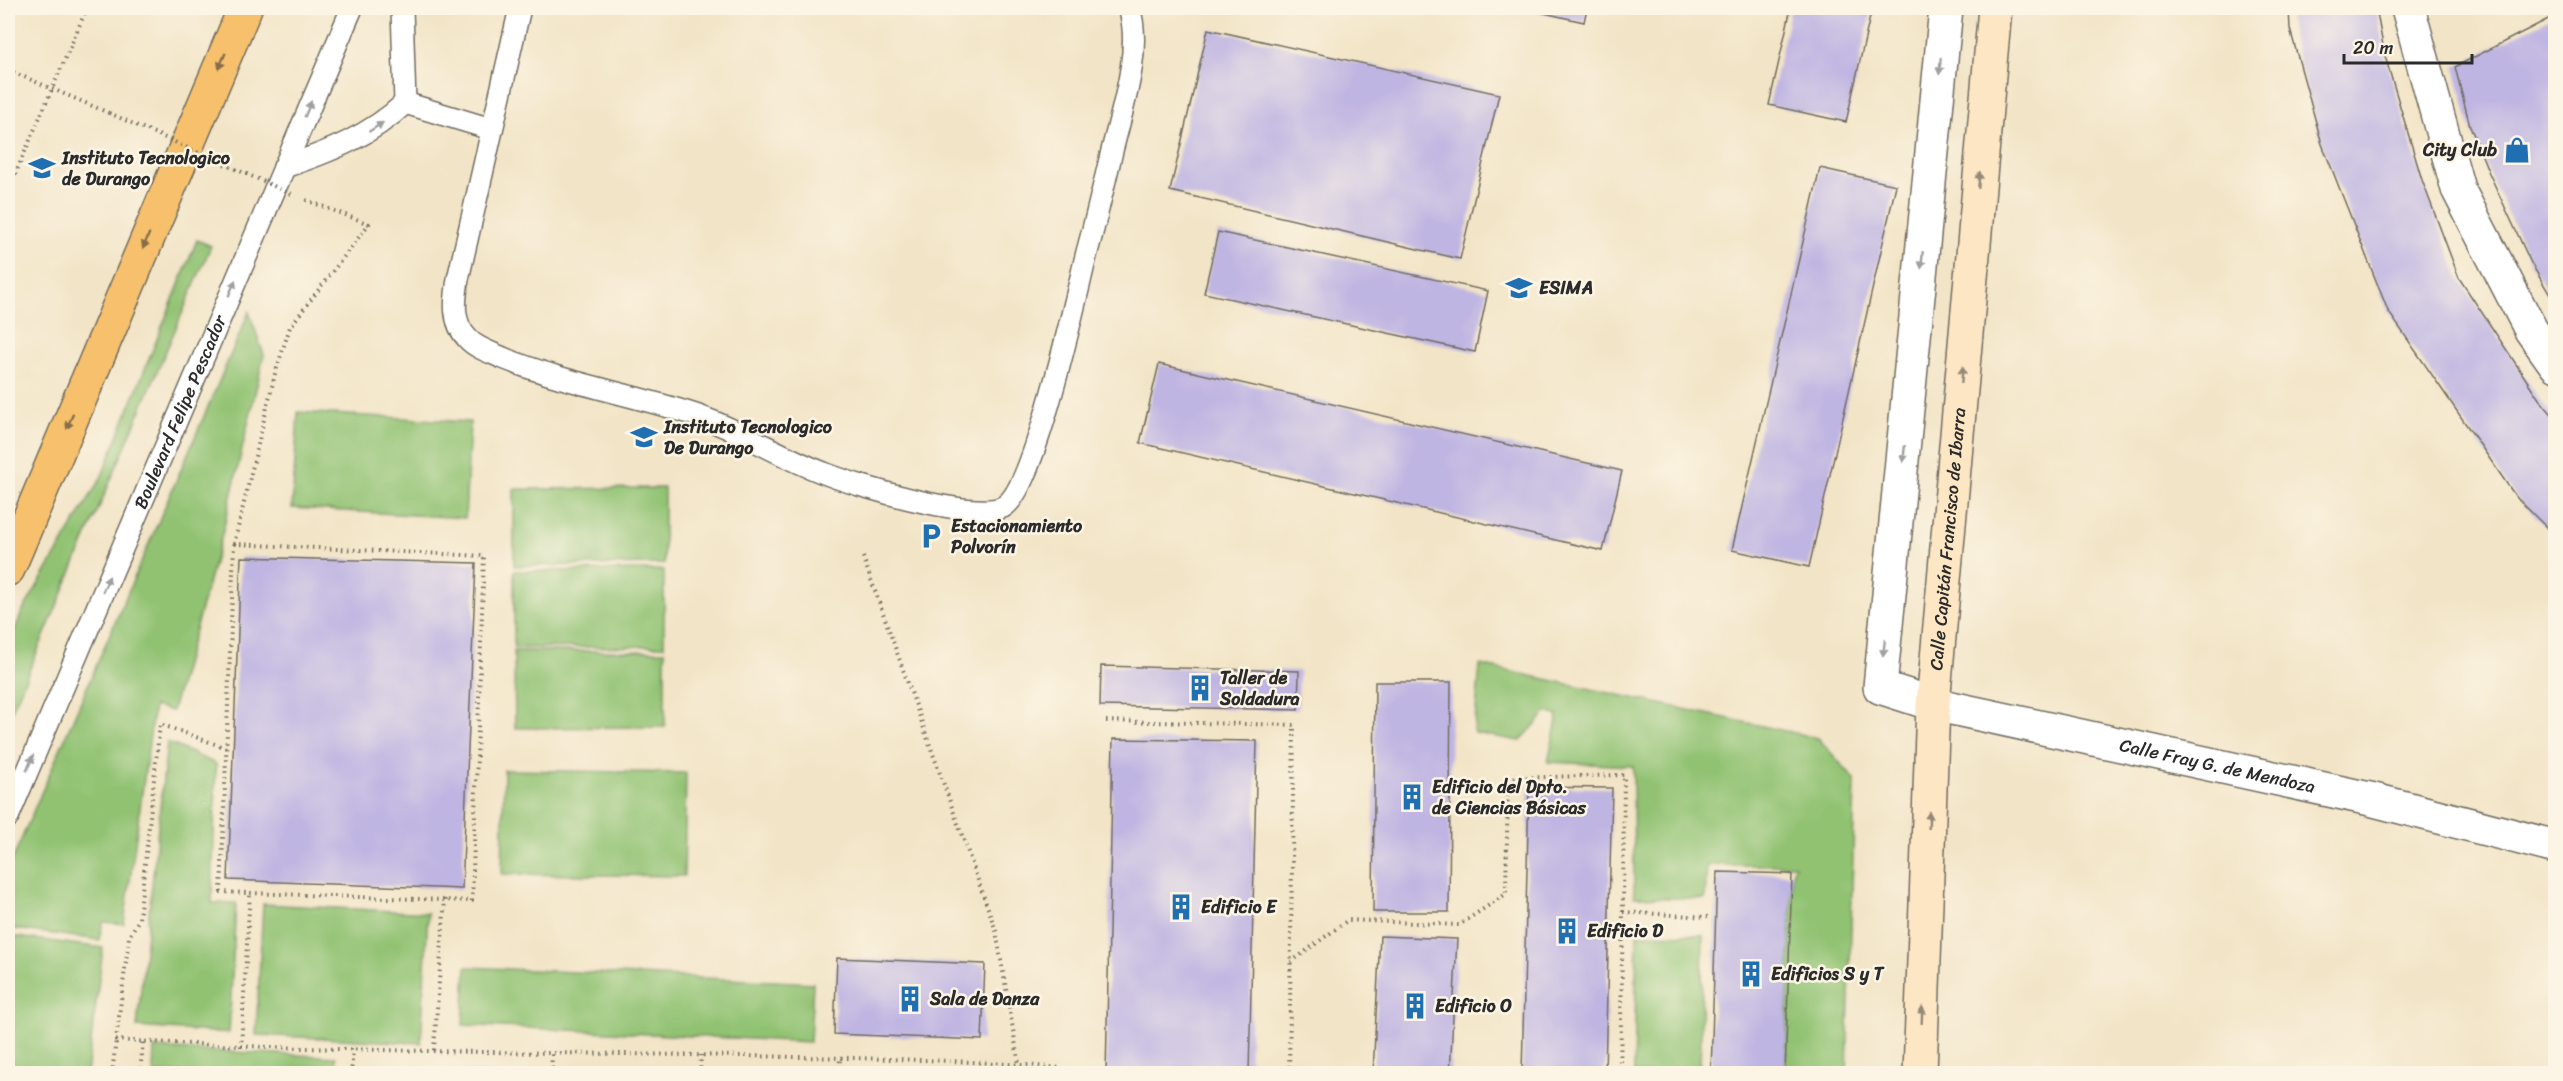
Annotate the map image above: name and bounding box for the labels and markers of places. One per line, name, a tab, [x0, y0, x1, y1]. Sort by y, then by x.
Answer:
place label: City Club	[2422, 134, 2497, 166]
shop icon: City Club	[2502, 135, 2532, 165]
place label: Instituto Tecnologico de Durango	[61, 142, 231, 195]
school or university icon: Instituto Tecnologico de Durango	[27, 153, 57, 183]
place label: ESIMA	[1539, 272, 1593, 304]
school or university icon: ESIMA	[1504, 273, 1534, 303]
place label: Instituto Tecnologico De Durango	[663, 411, 833, 464]
school or university icon: Instituto Tecnologico De Durango	[629, 422, 659, 452]
place label: Estacionamiento Polvorín	[951, 510, 1083, 563]
parking icon: Estacionamiento Polvorín	[916, 521, 946, 551]
place label: Taller de Soldadura	[1219, 662, 1300, 715]
building icon: Taller de Soldadura	[1185, 673, 1215, 703]
place label: Edificio del Dpto. de Ciencias Básicas	[1432, 771, 1587, 824]
building icon: Edificio del Dpto. de Ciencias Básicas	[1397, 782, 1427, 812]
place label: Edificio E	[1201, 891, 1278, 923]
building icon: Edificio E	[1166, 892, 1196, 922]
place label: Edificio D	[1587, 915, 1664, 947]
building icon: Edificio D	[1552, 916, 1582, 946]
place label: Edificios S y T	[1771, 958, 1885, 990]
building icon: Edificios S y T	[1736, 959, 1766, 989]
place label: Sala de Danza	[929, 983, 1040, 1015]
building icon: Sala de Danza	[895, 984, 925, 1014]
place label: Edificio O	[1435, 990, 1512, 1022]
building icon: Edificio O	[1400, 991, 1430, 1021]

